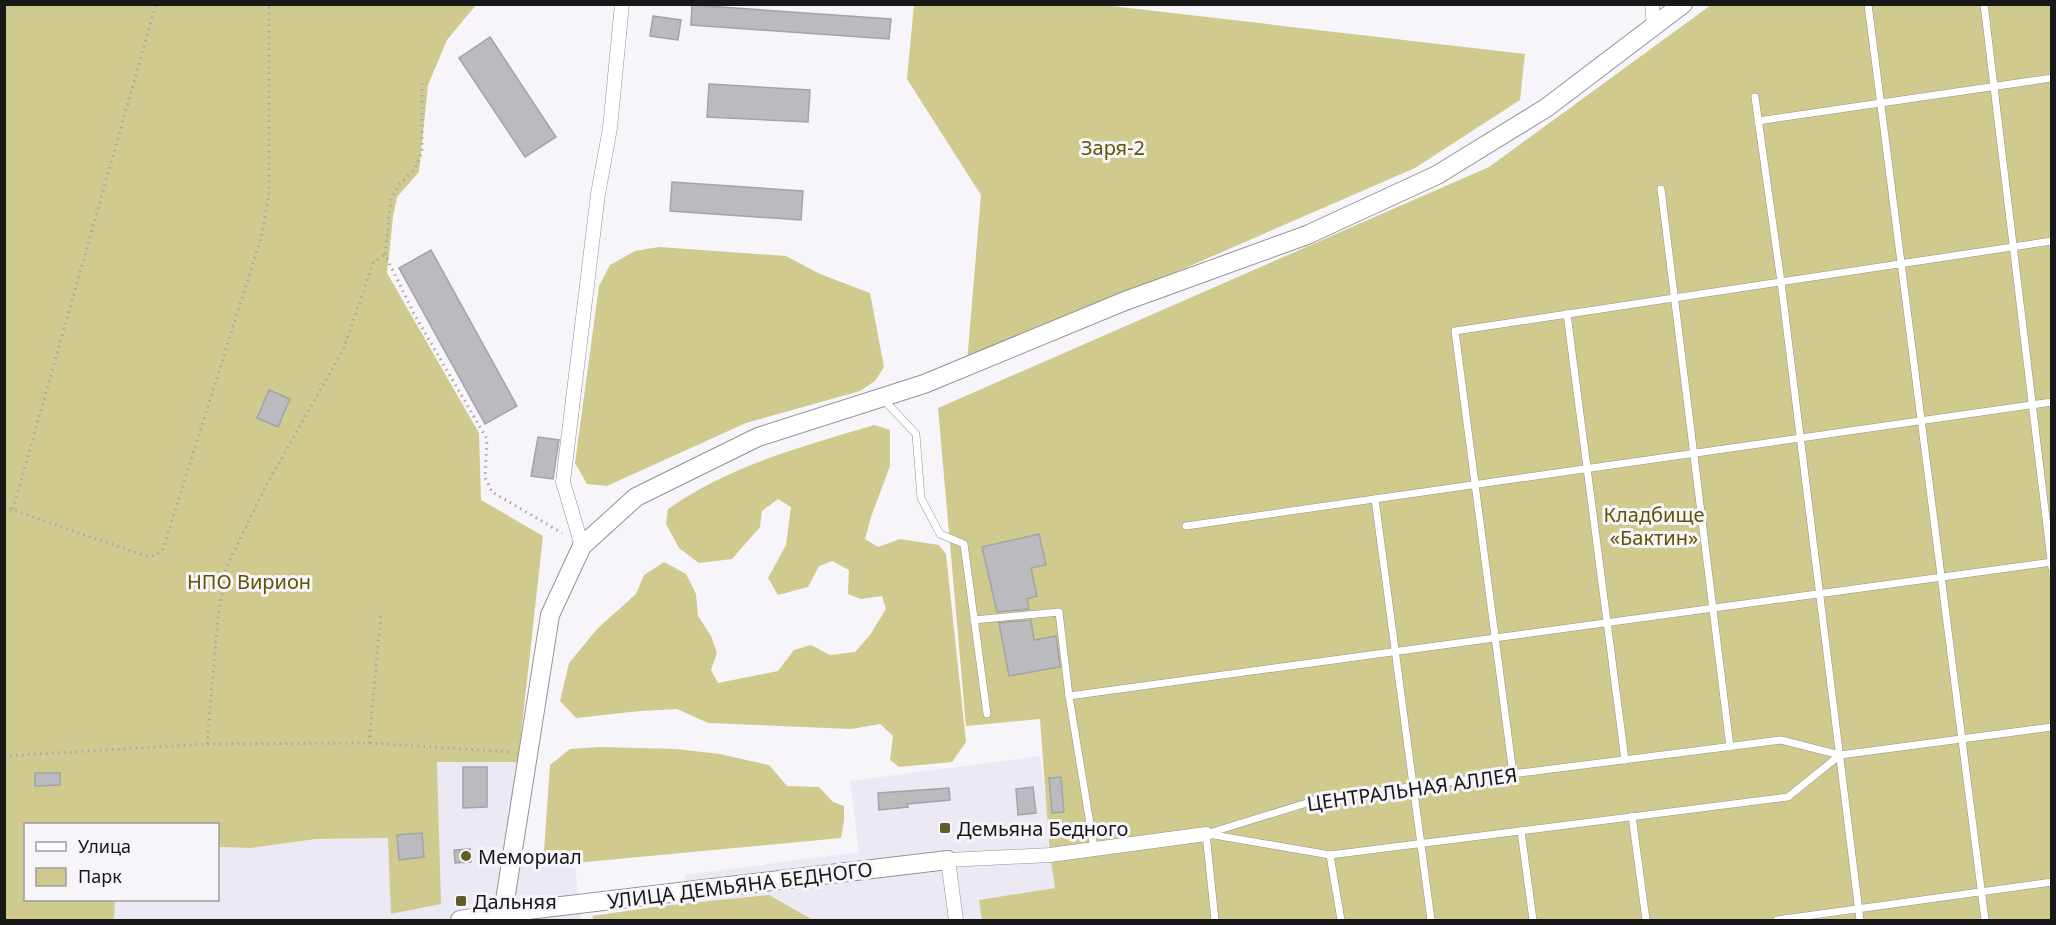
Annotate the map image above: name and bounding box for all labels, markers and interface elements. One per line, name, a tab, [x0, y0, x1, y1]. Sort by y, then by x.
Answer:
park label: Заря-2	[1081, 134, 1145, 161]
park label: Кладбище «Бактин»	[1604, 501, 1704, 551]
park label: НПО Вирион	[187, 568, 311, 595]
street label: ЦЕНТРАЛЬНАЯ АЛЛЕЯ	[1305, 761, 1519, 817]
place label: Демьяна Бедного	[957, 815, 1128, 842]
marker: Демьяна Бедного	[938, 821, 952, 835]
legend	[24, 823, 219, 901]
text: Улица	[78, 834, 131, 858]
place label: Мемориал	[478, 843, 582, 870]
marker: Мемориал	[459, 849, 473, 863]
street label: УЛИЦА ДЕМЬЯНА БЕДНОГО	[606, 855, 874, 915]
text: Парк	[78, 864, 122, 888]
place label: Дальняя	[473, 888, 557, 915]
marker: Дальняя	[454, 894, 468, 908]

